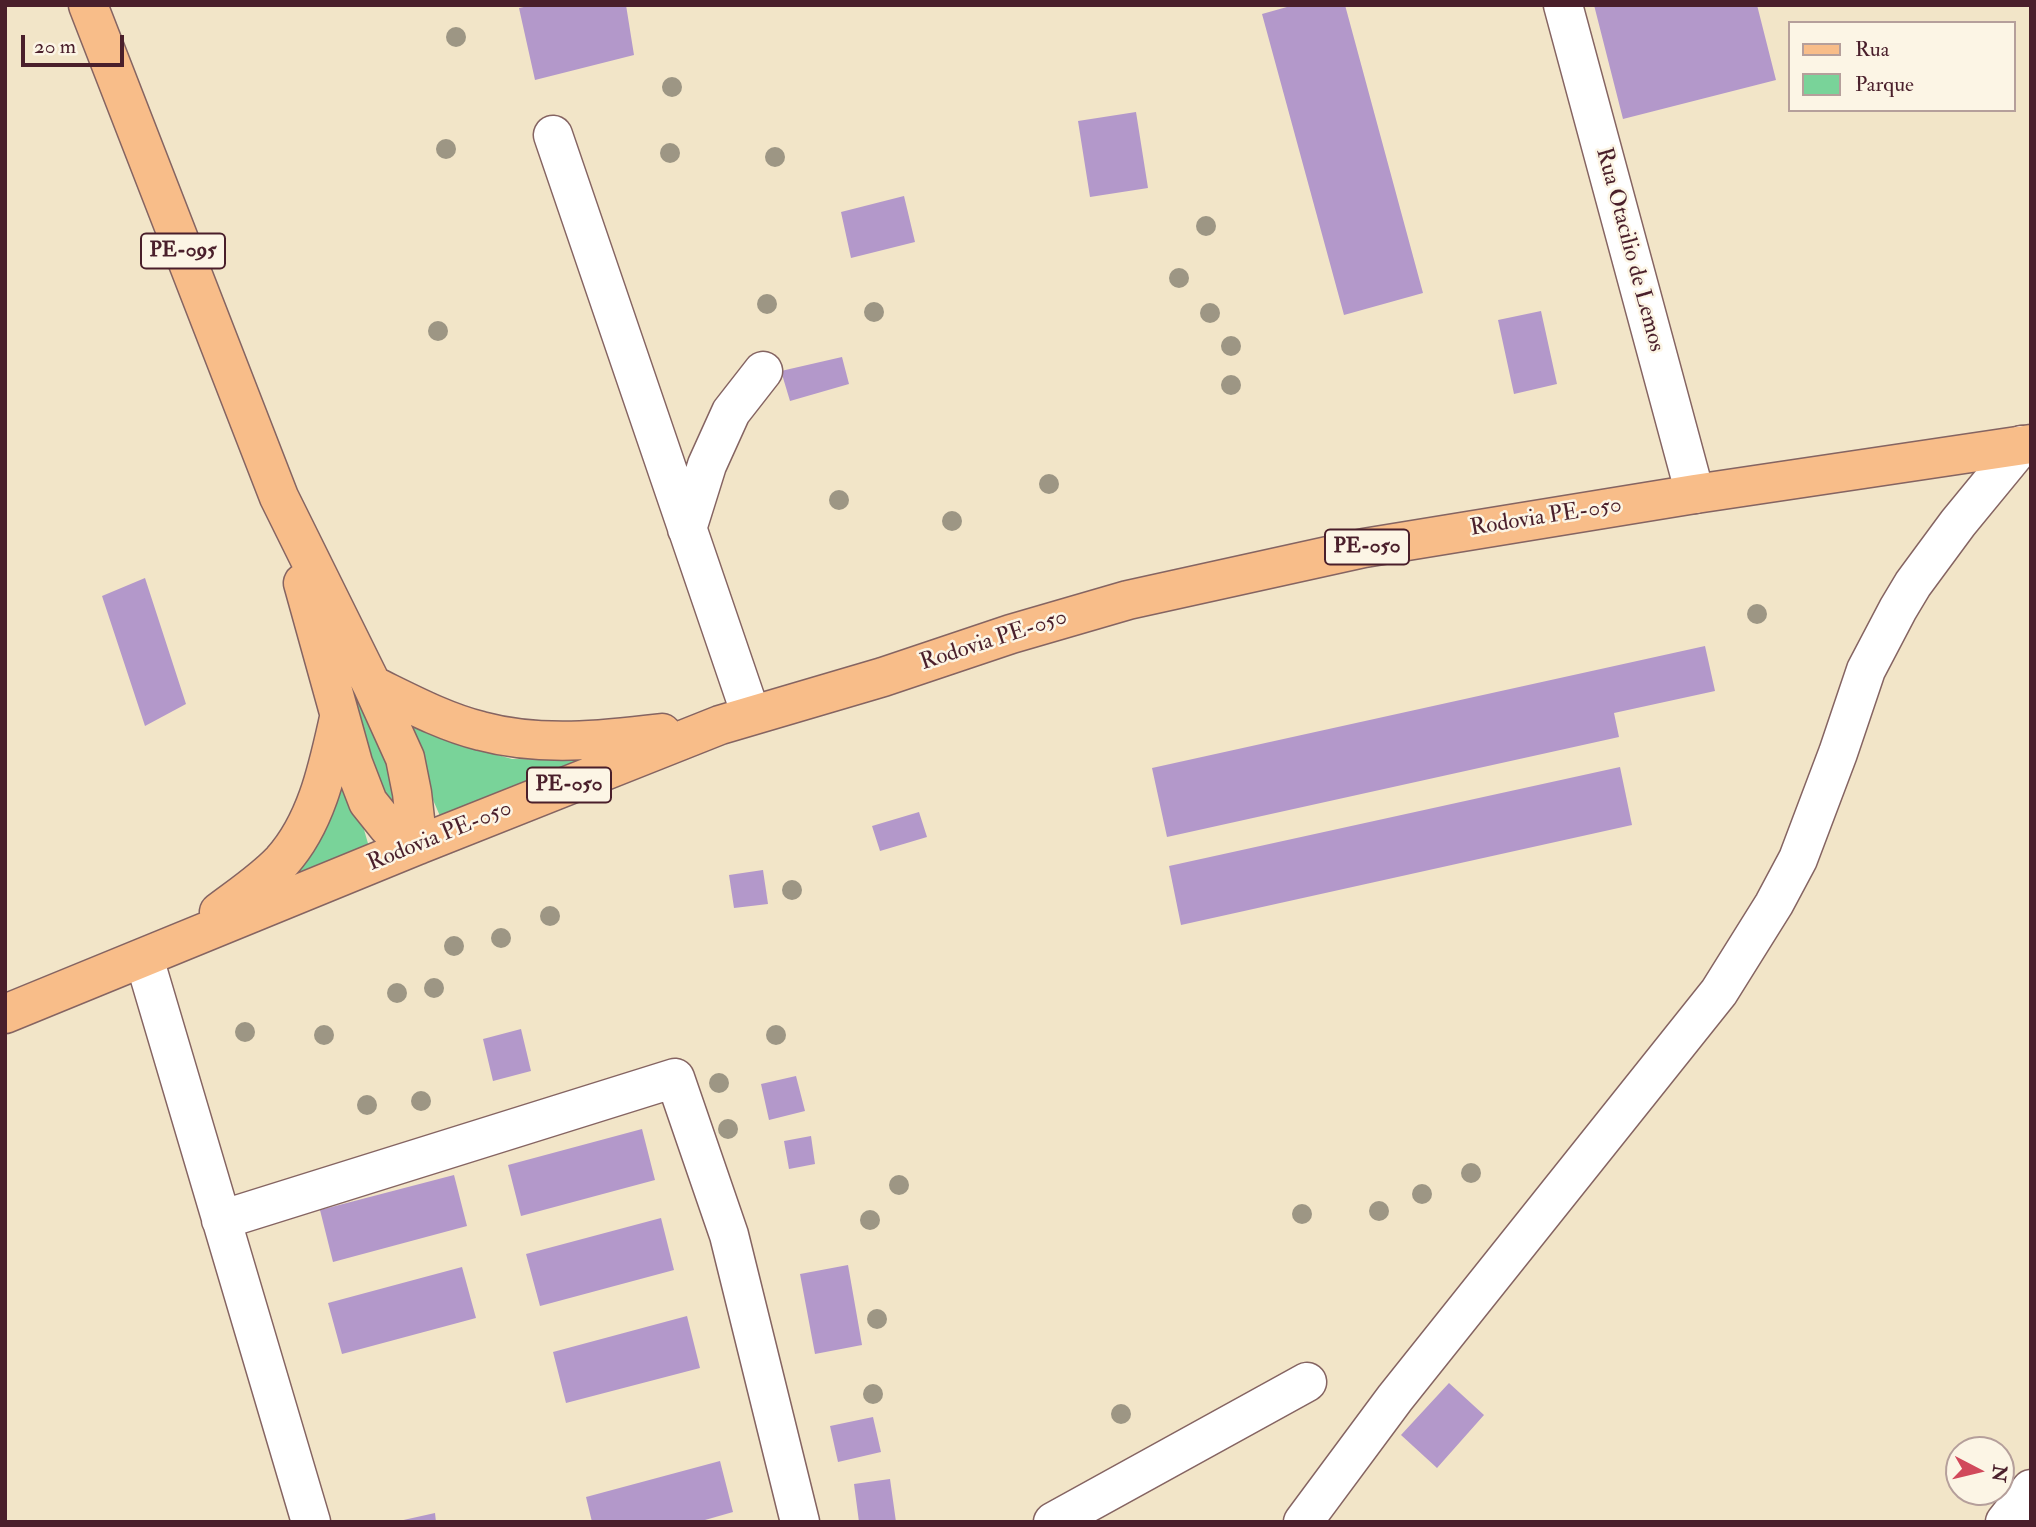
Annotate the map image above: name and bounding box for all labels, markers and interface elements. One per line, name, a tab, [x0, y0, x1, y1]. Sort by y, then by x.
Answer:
scale bar	[24, 21, 128, 65]
legend	[1787, 21, 2015, 112]
text: 20 m	[34, 33, 76, 60]
text: Rua	[1855, 36, 1889, 63]
text: Parque	[1855, 71, 1914, 98]
street label: Rua Otacilio de Lemos	[1588, 145, 1670, 355]
road number: PE-095	[141, 233, 225, 268]
street label: Rodovia PE-050	[1468, 492, 1624, 544]
road number: PE-050	[1325, 530, 1409, 564]
street label: Rodovia PE-050	[917, 604, 1071, 678]
road number: PE-050	[527, 768, 611, 802]
street label: Rodovia PE-050	[364, 796, 516, 878]
north arrow	[1945, 1436, 2015, 1506]
text: N	[1986, 1463, 2012, 1483]

